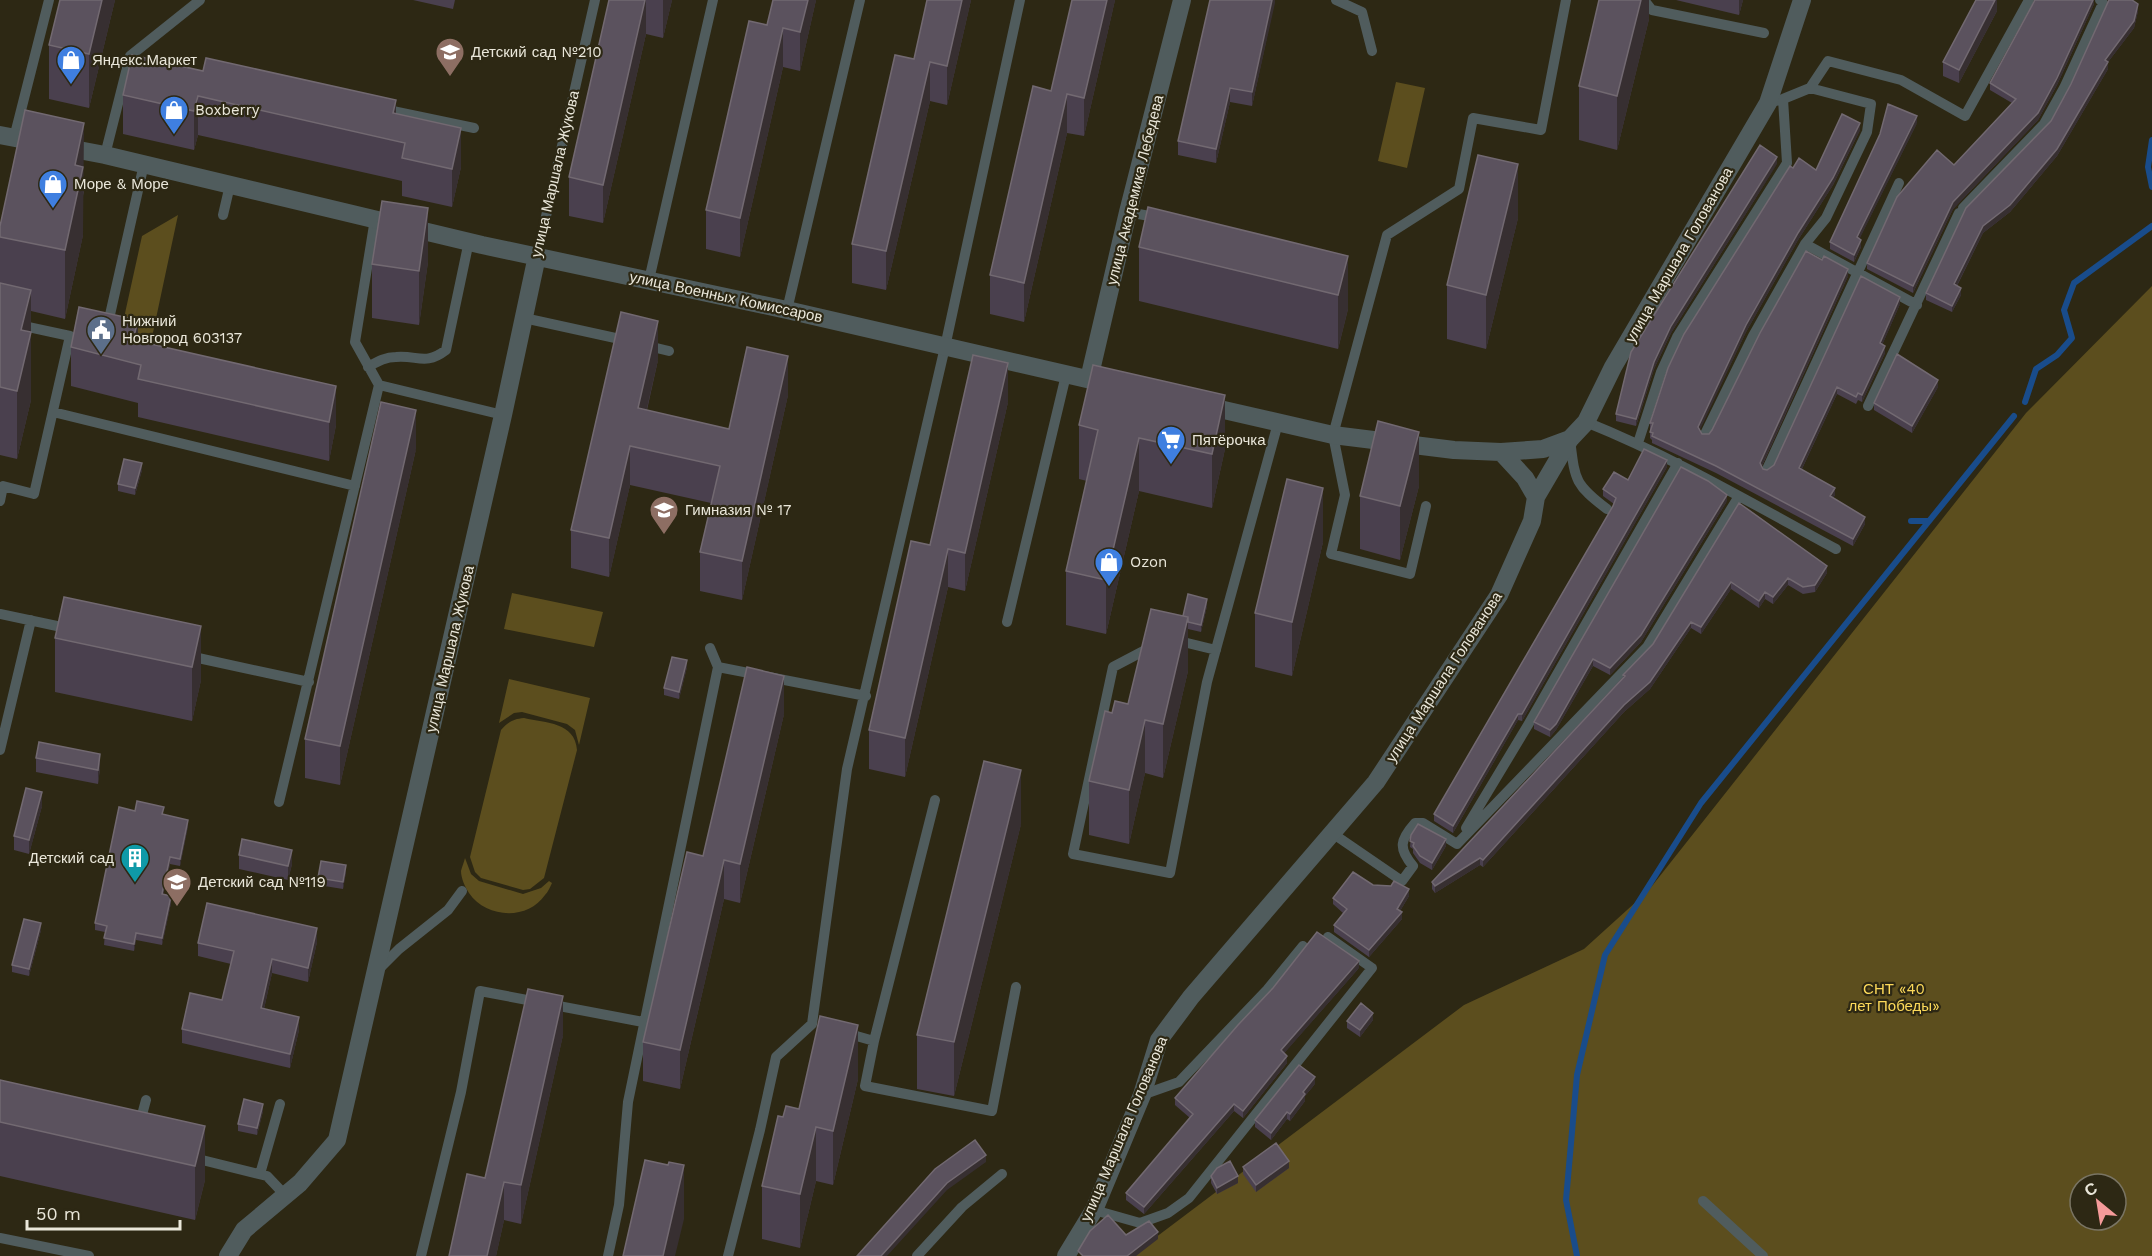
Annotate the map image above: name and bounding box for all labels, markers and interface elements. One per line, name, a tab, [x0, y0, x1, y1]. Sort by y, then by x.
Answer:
school or university icon: Детский сад №210	[434, 36, 466, 78]
place label: Детский сад №210	[471, 43, 602, 61]
shop icon: Яндекс.Маркет	[55, 44, 87, 86]
place label: Яндекс.Маркет	[92, 51, 197, 69]
street label: улица Маршала Жукова	[527, 88, 583, 259]
street label: улица Академика Лебедева	[1103, 92, 1168, 287]
shop icon: Boxberry	[158, 94, 190, 136]
place label: Boxberry	[195, 101, 260, 119]
street label: улица Маршала Голованова	[1621, 164, 1737, 346]
shop icon: Море & Море	[37, 168, 69, 210]
place label: Море & Море	[74, 175, 169, 193]
street label: улица Военных Комиссаров	[628, 268, 824, 326]
place label: Нижний Новгород 603137	[122, 312, 242, 347]
public building icon: Нижний Новгород 603137	[85, 314, 117, 356]
supermarket icon: Пятёрочка	[1155, 424, 1187, 466]
place label: Пятёрочка	[1192, 431, 1266, 449]
school or university icon: Гимназия № 17	[648, 494, 680, 536]
place label: Гимназия № 17	[685, 501, 791, 519]
shop icon: Ozon	[1093, 546, 1125, 588]
place label: Ozon	[1130, 553, 1167, 571]
street label: улица Маршала Жукова	[422, 563, 478, 734]
street label: улица Маршала Голованова	[1382, 588, 1506, 766]
building icon: Детский сад	[119, 842, 151, 884]
place label: Детский сад	[29, 849, 114, 867]
school or university icon: Детский сад №119	[161, 866, 193, 908]
place label: Детский сад №119	[198, 873, 326, 891]
park label: СНТ «40 лет Победы»	[1848, 980, 1940, 1015]
street label: улица Маршала Голованова	[1077, 1033, 1172, 1224]
north arrow	[2068, 1172, 2128, 1232]
text: С	[2081, 1178, 2101, 1201]
scale bar	[27, 1193, 180, 1231]
text: 50 m	[36, 1203, 81, 1224]

